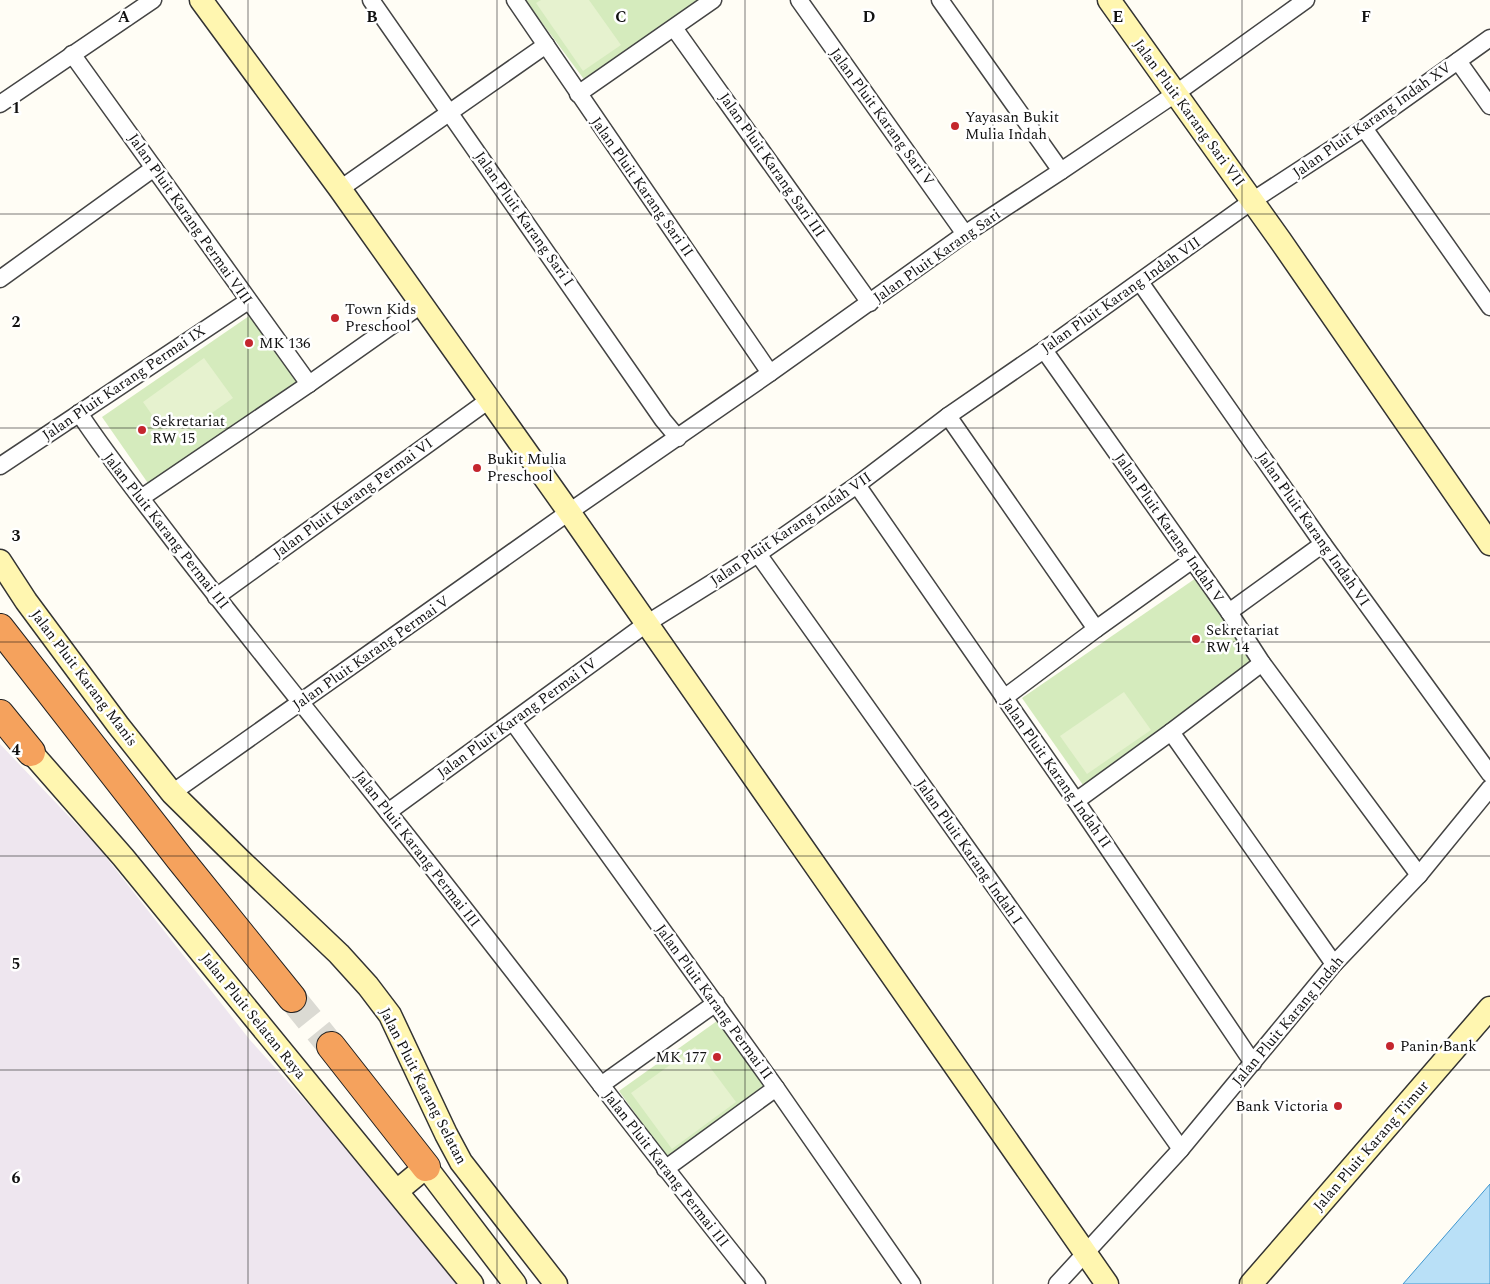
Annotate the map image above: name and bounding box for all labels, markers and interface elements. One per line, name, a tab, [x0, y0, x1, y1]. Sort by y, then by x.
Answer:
text: A	[118, 5, 131, 29]
text: B	[366, 5, 378, 29]
text: C	[615, 5, 627, 29]
text: D	[863, 5, 876, 29]
text: E	[1113, 5, 1123, 29]
text: F	[1361, 5, 1371, 29]
street label: Jalan Pluit Karang Sari VII	[1127, 34, 1251, 192]
street label: Jalan Pluit Karang Sari V	[824, 43, 940, 191]
street label: Jalan Pluit Karang Indah XV	[1288, 56, 1456, 184]
street label: Jalan Pluit Karang Sari III	[713, 88, 831, 242]
text: 1	[12, 96, 20, 120]
place label: Yayasan Bukit Mulia Indah	[965, 106, 1059, 146]
street label: Jalan Pluit Karang Sari II	[585, 112, 699, 262]
marker: Yayasan Bukit Mulia Indah	[949, 120, 961, 132]
street label: Jalan Pluit Karang Permai VIII	[122, 129, 258, 309]
street label: Jalan Pluit Karang Sari I	[468, 147, 580, 291]
street label: Jalan Pluit Karang Sari	[868, 203, 1006, 309]
street label: Jalan Pluit Karang Indah VII	[1036, 231, 1206, 359]
place label: Town Kids Preschool	[345, 298, 416, 338]
text: 2	[12, 310, 21, 334]
marker: Town Kids Preschool	[329, 312, 341, 324]
street label: Jalan Pluit Karang Permai IX	[38, 320, 210, 446]
place label: MK 136	[259, 332, 311, 355]
marker: MK 136	[243, 337, 255, 349]
place label: Sekretariat RW 15	[152, 410, 225, 450]
marker: Sekretariat RW 15	[136, 424, 148, 436]
street label: Jalan Pluit Karang Permai VI	[268, 432, 438, 564]
street label: Jalan Pluit Karang Indah VI	[1251, 447, 1375, 611]
street label: Jalan Pluit Karang Permai III	[97, 448, 235, 614]
place label: Bukit Mulia Preschool	[487, 448, 567, 488]
street label: Jalan Pluit Karang Indah V	[1108, 448, 1230, 608]
marker: Bukit Mulia Preschool	[471, 462, 483, 474]
street label: Jalan Pluit Karang Indah VII	[706, 466, 876, 592]
text: 3	[12, 524, 21, 548]
street label: Jalan Pluit Karang Permai V	[288, 590, 454, 716]
street label: Jalan Pluit Karang Manis	[25, 605, 143, 751]
place label: Sekretariat RW 14	[1206, 619, 1279, 659]
marker: Sekretariat RW 14	[1190, 633, 1202, 645]
street label: Jalan Pluit Karang Permai IV	[432, 652, 602, 784]
street label: Jalan Pluit Karang Indah II	[995, 693, 1117, 853]
text: 4	[12, 738, 21, 762]
street label: Jalan Pluit Karang Permai III	[348, 766, 486, 932]
street label: Jalan Pluit Karang Indah I	[910, 774, 1028, 930]
street label: Jalan Pluit Karang Permai II	[650, 919, 778, 1085]
street label: Jalan Pluit Selatan Raya	[195, 948, 312, 1085]
street label: Jalan Pluit Karang Indah	[1227, 951, 1350, 1091]
text: 5	[12, 952, 20, 976]
street label: Jalan Pluit Karang Selatan	[373, 1003, 473, 1169]
place label: Panin Bank	[1400, 1035, 1477, 1058]
marker: Panin Bank	[1384, 1040, 1396, 1052]
place label: MK 177	[656, 1046, 707, 1069]
marker: MK 177	[711, 1051, 723, 1063]
street label: Jalan Pluit Karang Timur	[1308, 1075, 1434, 1217]
street label: Jalan Pluit Karang Permai III	[597, 1086, 735, 1252]
place label: Bank Victoria	[1236, 1095, 1329, 1118]
marker: Bank Victoria	[1332, 1100, 1344, 1112]
text: 6	[12, 1166, 21, 1190]

